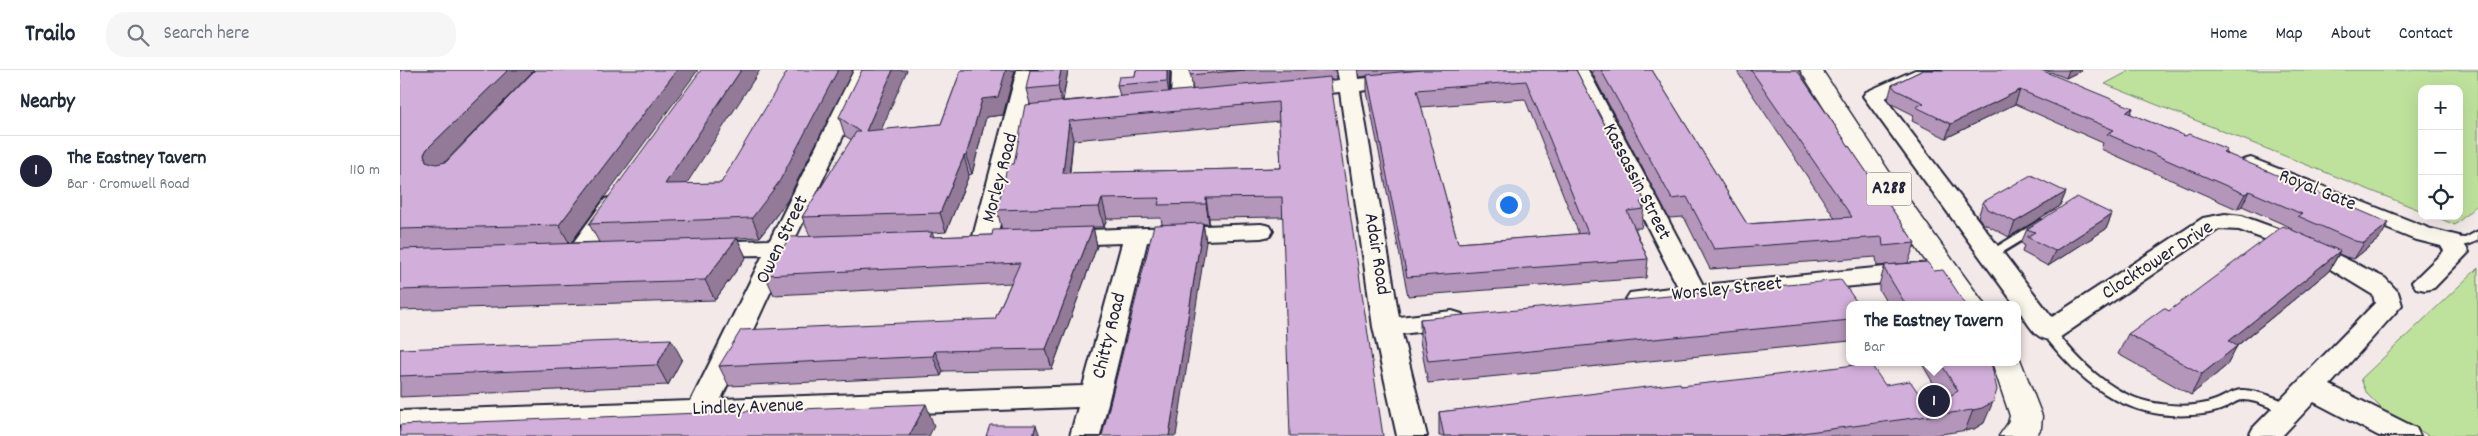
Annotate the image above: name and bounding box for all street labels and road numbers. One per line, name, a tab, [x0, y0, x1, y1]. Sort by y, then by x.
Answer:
street label: Kassassin Street	[1595, 119, 1677, 245]
street label: Morley Road	[976, 130, 1026, 226]
street label: Royal Gate	[2274, 163, 2360, 219]
road number: A288	[1866, 172, 1912, 206]
street label: Owen Street	[749, 191, 817, 289]
street label: Adair Road	[1356, 211, 1396, 297]
street label: Clocktower Drive	[2097, 214, 2220, 308]
street label: Worsley Street	[1670, 270, 1784, 310]
street label: Chitty Road	[1086, 290, 1134, 382]
street label: Lindley Avenue	[692, 392, 804, 424]

